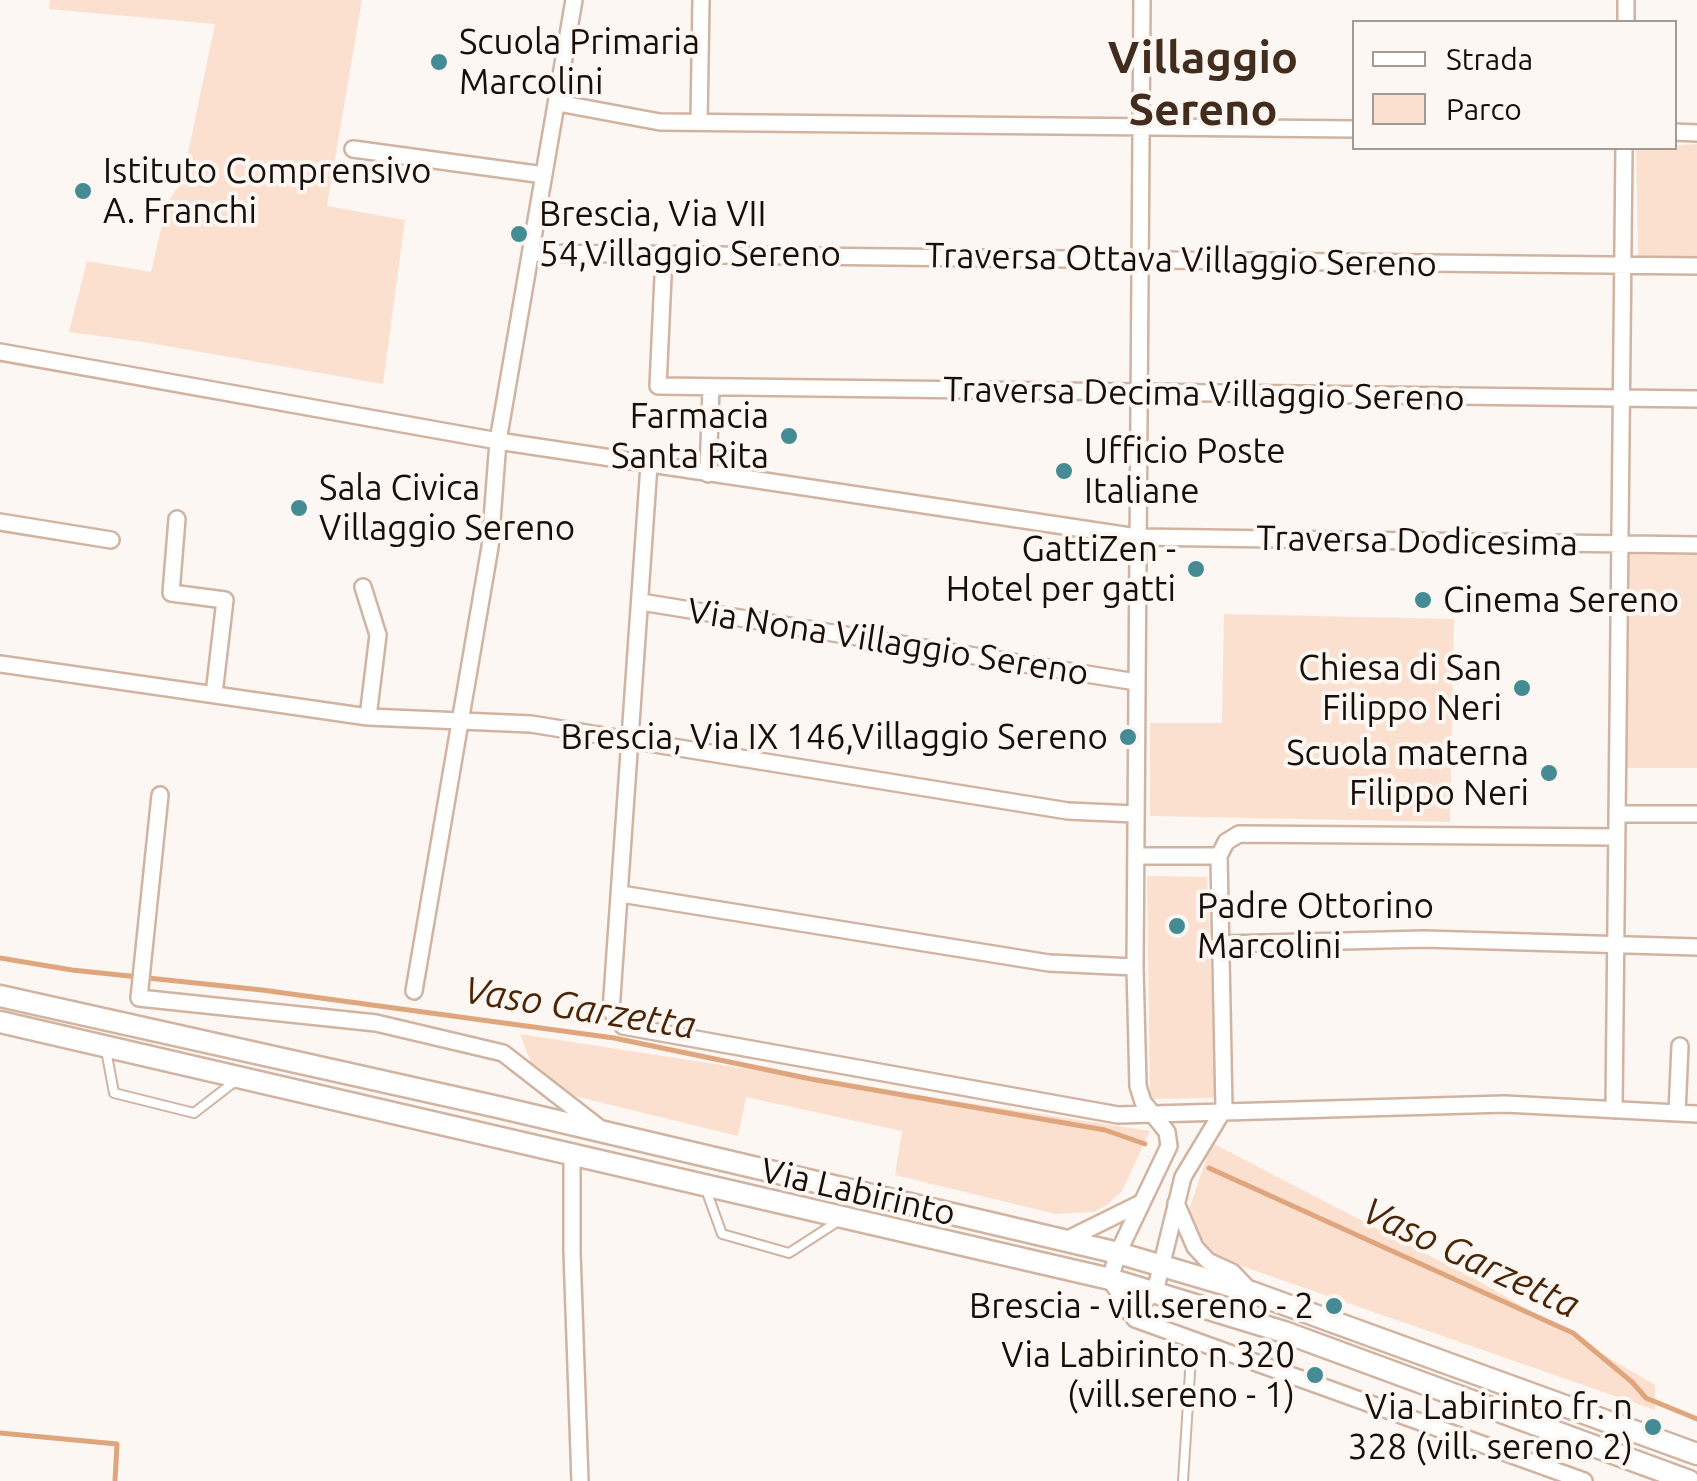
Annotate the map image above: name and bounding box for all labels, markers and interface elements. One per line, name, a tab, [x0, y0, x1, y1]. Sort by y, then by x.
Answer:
legend	[1352, 20, 1677, 150]
place label: Scuola Primaria Marcolini	[459, 21, 700, 103]
district label: Villaggio Sereno	[1108, 31, 1298, 137]
text: Strada	[1446, 42, 1533, 76]
marker: Scuola Primaria Marcolini	[428, 51, 450, 73]
text: Parco	[1446, 92, 1522, 126]
place label: Istituto Comprensivo A. Franchi	[103, 150, 432, 232]
marker: Istituto Comprensivo A. Franchi	[72, 180, 94, 202]
place label: Brescia, Via VII 54,Villaggio Sereno	[539, 193, 841, 275]
marker: Brescia, Via VII 54,Villaggio Sereno	[508, 223, 530, 245]
street label: Traversa Ottava Villaggio Sereno	[925, 235, 1437, 285]
street label: Traversa Decima Villaggio Sereno	[943, 368, 1465, 420]
place label: Farmacia Santa Rita	[611, 395, 769, 477]
marker: Farmacia Santa Rita	[778, 425, 800, 447]
place label: Ufficio Poste Italiane	[1084, 430, 1286, 512]
marker: Ufficio Poste Italiane	[1053, 460, 1075, 482]
place label: Sala Civica Villaggio Sereno	[319, 467, 575, 549]
marker: Sala Civica Villaggio Sereno	[288, 497, 310, 519]
street label: Traversa Dodicesima	[1256, 517, 1578, 565]
place label: GattiZen - Hotel per gatti	[946, 528, 1176, 610]
marker: GattiZen - Hotel per gatti	[1185, 558, 1207, 580]
place label: Cinema Sereno	[1443, 579, 1679, 621]
marker: Cinema Sereno	[1412, 589, 1434, 611]
street label: Via Nona Villaggio Sereno	[684, 590, 1092, 694]
place label: Chiesa di San Filippo Neri	[1298, 647, 1502, 729]
marker: Chiesa di San Filippo Neri	[1511, 677, 1533, 699]
place label: Brescia, Via IX 146,Villaggio Sereno	[561, 716, 1108, 758]
marker: Brescia, Via IX 146,Villaggio Sereno	[1117, 726, 1139, 748]
place label: Scuola materna Filippo Neri	[1286, 732, 1529, 814]
marker: Scuola materna Filippo Neri	[1538, 762, 1560, 784]
place label: Padre Ottorino Marcolini	[1197, 885, 1434, 967]
marker: Padre Ottorino Marcolini	[1166, 915, 1188, 937]
water label: Vaso Garzetta	[461, 967, 699, 1049]
street label: Via Labirinto	[757, 1149, 959, 1235]
water label: Vaso Garzetta	[1355, 1188, 1587, 1328]
place label: Brescia - vill.sereno - 2	[969, 1285, 1314, 1327]
marker: Brescia - vill.sereno - 2	[1323, 1295, 1345, 1317]
place label: Via Labirinto n 320 (vill.sereno - 1)	[1001, 1334, 1295, 1416]
marker: Via Labirinto n 320 (vill.sereno - 1)	[1304, 1364, 1326, 1386]
place label: Via Labirinto fr. n 328 (vill. sereno 2)	[1348, 1386, 1633, 1468]
marker: Via Labirinto fr. n 328 (vill. sereno 2)	[1642, 1416, 1664, 1438]

